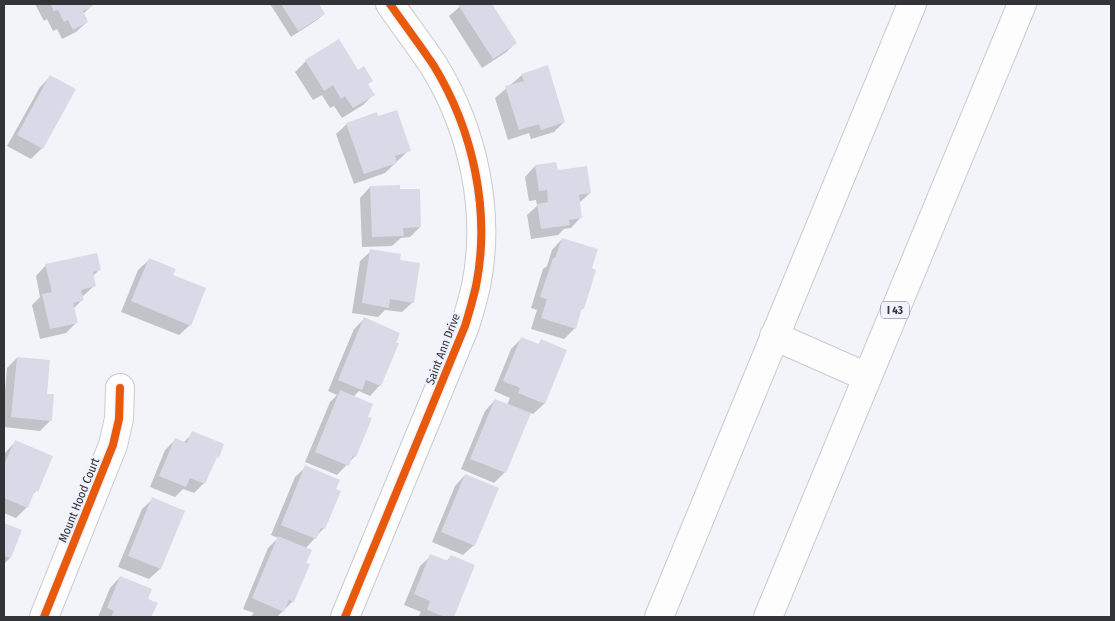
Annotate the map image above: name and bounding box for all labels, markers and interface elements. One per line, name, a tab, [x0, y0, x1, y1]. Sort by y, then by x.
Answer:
road number: I 43	[881, 302, 909, 318]
street label: Saint Ann Drive	[423, 311, 463, 387]
street label: Mount Hood Court	[56, 456, 102, 544]

